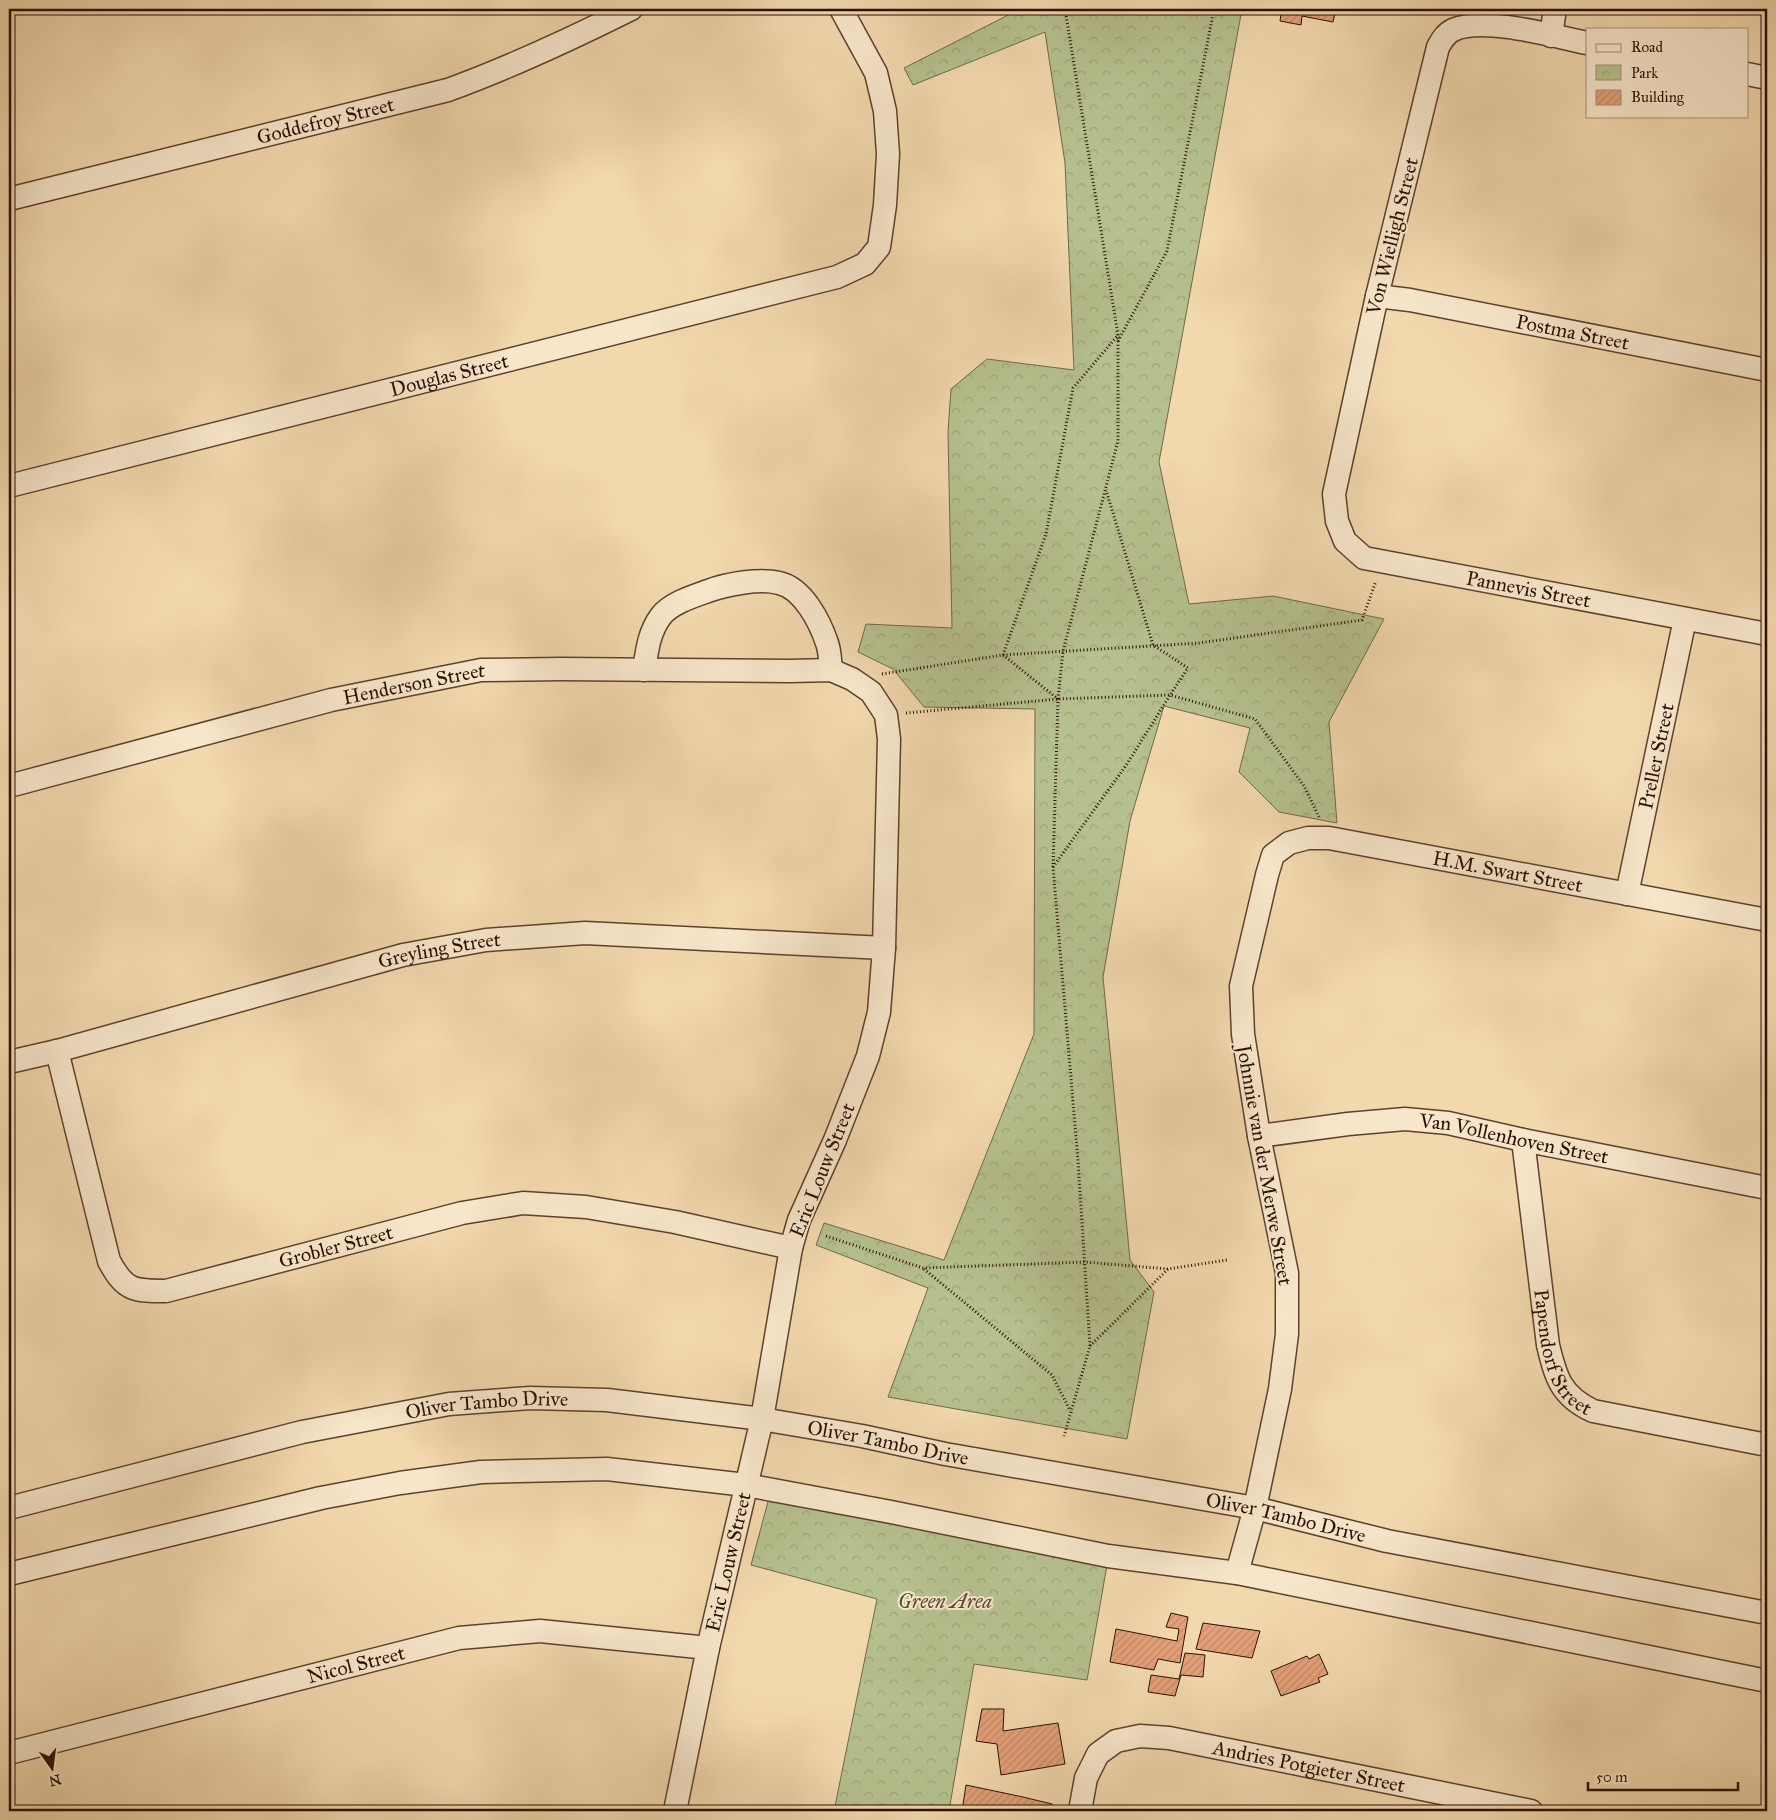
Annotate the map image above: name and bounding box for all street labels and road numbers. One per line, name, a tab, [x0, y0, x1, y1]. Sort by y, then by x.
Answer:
street label: Goddefroy Street	[254, 92, 397, 149]
street label: Von Wielligh Street	[1361, 155, 1424, 318]
street label: Postma Street	[1514, 309, 1631, 355]
street label: Douglas Street	[387, 348, 511, 401]
street label: Pannevis Street	[1464, 566, 1593, 613]
street label: Henderson Street	[341, 658, 485, 709]
street label: Preller Street	[1633, 701, 1679, 811]
street label: H.M. Swart Street	[1431, 846, 1585, 897]
street label: Greyling Street	[375, 927, 501, 973]
street label: Johnnie van der Merwe Street	[1231, 1041, 1298, 1287]
street label: Eric Louw Street	[784, 1099, 860, 1241]
street label: Van Vollenhoven Street	[1418, 1108, 1611, 1169]
street label: Grobler Street	[276, 1220, 395, 1273]
street label: Papendorf Street	[1529, 1288, 1596, 1420]
street label: Oliver Tambo Drive	[403, 1385, 569, 1424]
street label: Oliver Tambo Drive	[806, 1415, 970, 1470]
street label: Oliver Tambo Drive	[1204, 1488, 1369, 1547]
street label: Eric Louw Street	[700, 1490, 756, 1634]
street label: Nicol Street	[304, 1640, 407, 1688]
street label: Andries Potgieter Street	[1210, 1735, 1407, 1797]

